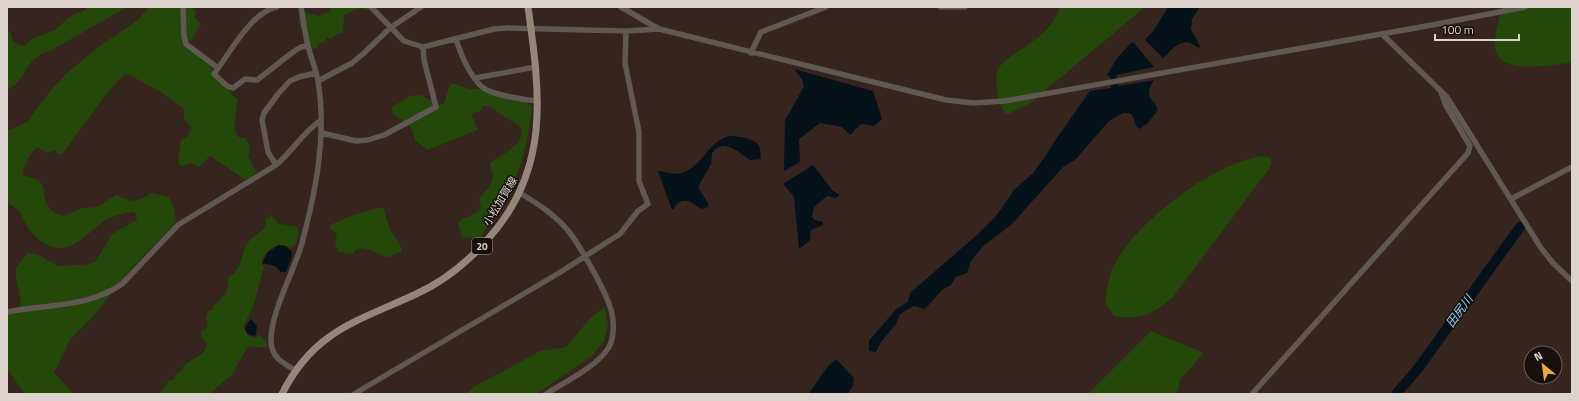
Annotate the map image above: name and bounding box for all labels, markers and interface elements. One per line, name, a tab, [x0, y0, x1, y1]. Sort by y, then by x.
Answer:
scale bar	[1435, 16, 1519, 42]
text: 100 m	[1441, 20, 1474, 39]
street label: 小松加賀線	[479, 173, 521, 229]
road number: 20	[472, 238, 492, 254]
water label: 田尻川	[1441, 289, 1478, 331]
north arrow	[1523, 345, 1563, 385]
text: N	[1531, 347, 1545, 365]

